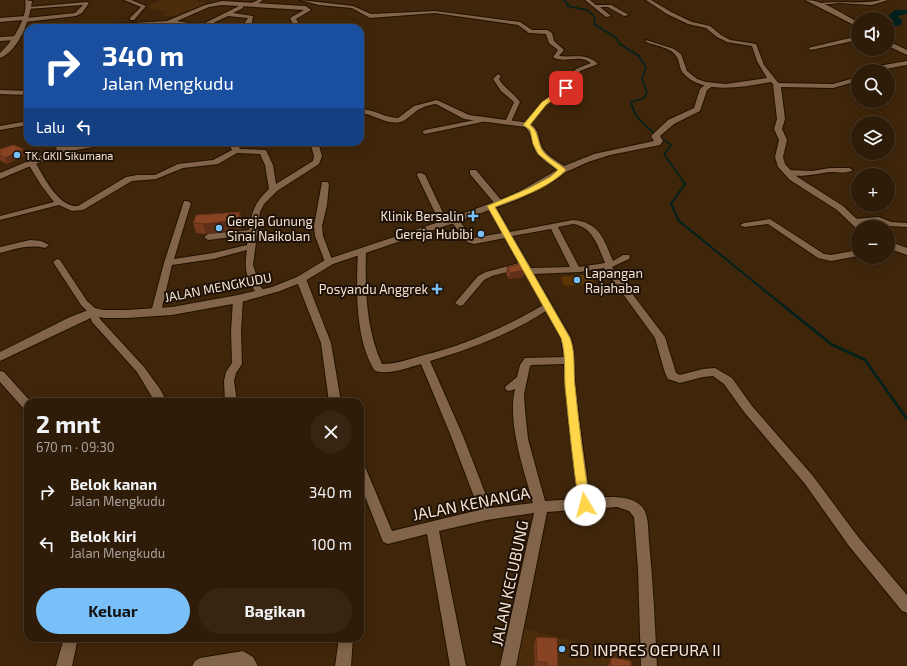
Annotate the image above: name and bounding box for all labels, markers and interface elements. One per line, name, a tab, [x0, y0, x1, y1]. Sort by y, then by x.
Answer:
map controls	[851, 12, 895, 264]
button: sound	[851, 12, 895, 56]
text: 340 m	[102, 38, 184, 72]
icon: right	[36, 40, 88, 92]
button: search	[851, 64, 895, 108]
pin	[549, 71, 583, 105]
text: Jalan Mengkudu	[102, 72, 234, 94]
icon: arrive	[555, 77, 577, 99]
icon: left	[73, 116, 95, 138]
button: layers	[851, 116, 895, 160]
text: Lalu	[36, 118, 65, 136]
place label: TK. GKII Sikumana	[25, 149, 113, 162]
marker: TK. GKII Sikumana	[12, 150, 22, 160]
button: +	[851, 168, 895, 212]
place label: Klinik Bersalin	[380, 208, 464, 224]
marker: Klinik Bersalin	[467, 210, 479, 222]
place label: Gereja Gunung Sinai Naikolan	[227, 213, 313, 244]
button: −	[851, 220, 895, 264]
marker: Gereja Gunung Sinai Naikolan	[214, 223, 224, 233]
place label: Gereja Hubibi	[395, 226, 473, 242]
marker: Gereja Hubibi	[476, 229, 486, 239]
place label: Lapangan Rajahaba	[585, 265, 643, 296]
street label: JALAN MENGKUDU	[163, 269, 273, 305]
marker: Lapangan Rajahaba	[572, 275, 582, 285]
place label: Posyandu Anggrek	[319, 281, 428, 297]
marker: Posyandu Anggrek	[431, 283, 443, 295]
text: 2 mnt	[36, 409, 101, 438]
button: close	[310, 411, 352, 453]
text: 670 m · 09:30	[36, 439, 115, 455]
text: Belok kanan	[70, 475, 157, 493]
icon: right	[36, 481, 58, 503]
street label: JALAN KENANGA	[411, 482, 531, 524]
text: 340 m	[309, 483, 352, 501]
position arrow	[564, 484, 606, 526]
text: Jalan Mengkudu	[70, 493, 165, 509]
street label: JALAN KECUBUNG	[486, 518, 532, 648]
text: Belok kiri	[70, 527, 136, 545]
icon: left	[36, 533, 58, 555]
text: 100 m	[311, 535, 352, 553]
text: Jalan Mengkudu	[70, 545, 165, 561]
button: Keluar	[36, 588, 190, 634]
button: Bagikan	[198, 588, 352, 634]
place label: SD INPRES OEPURA II	[570, 640, 721, 659]
marker: SD INPRES OEPURA II	[557, 644, 567, 654]

